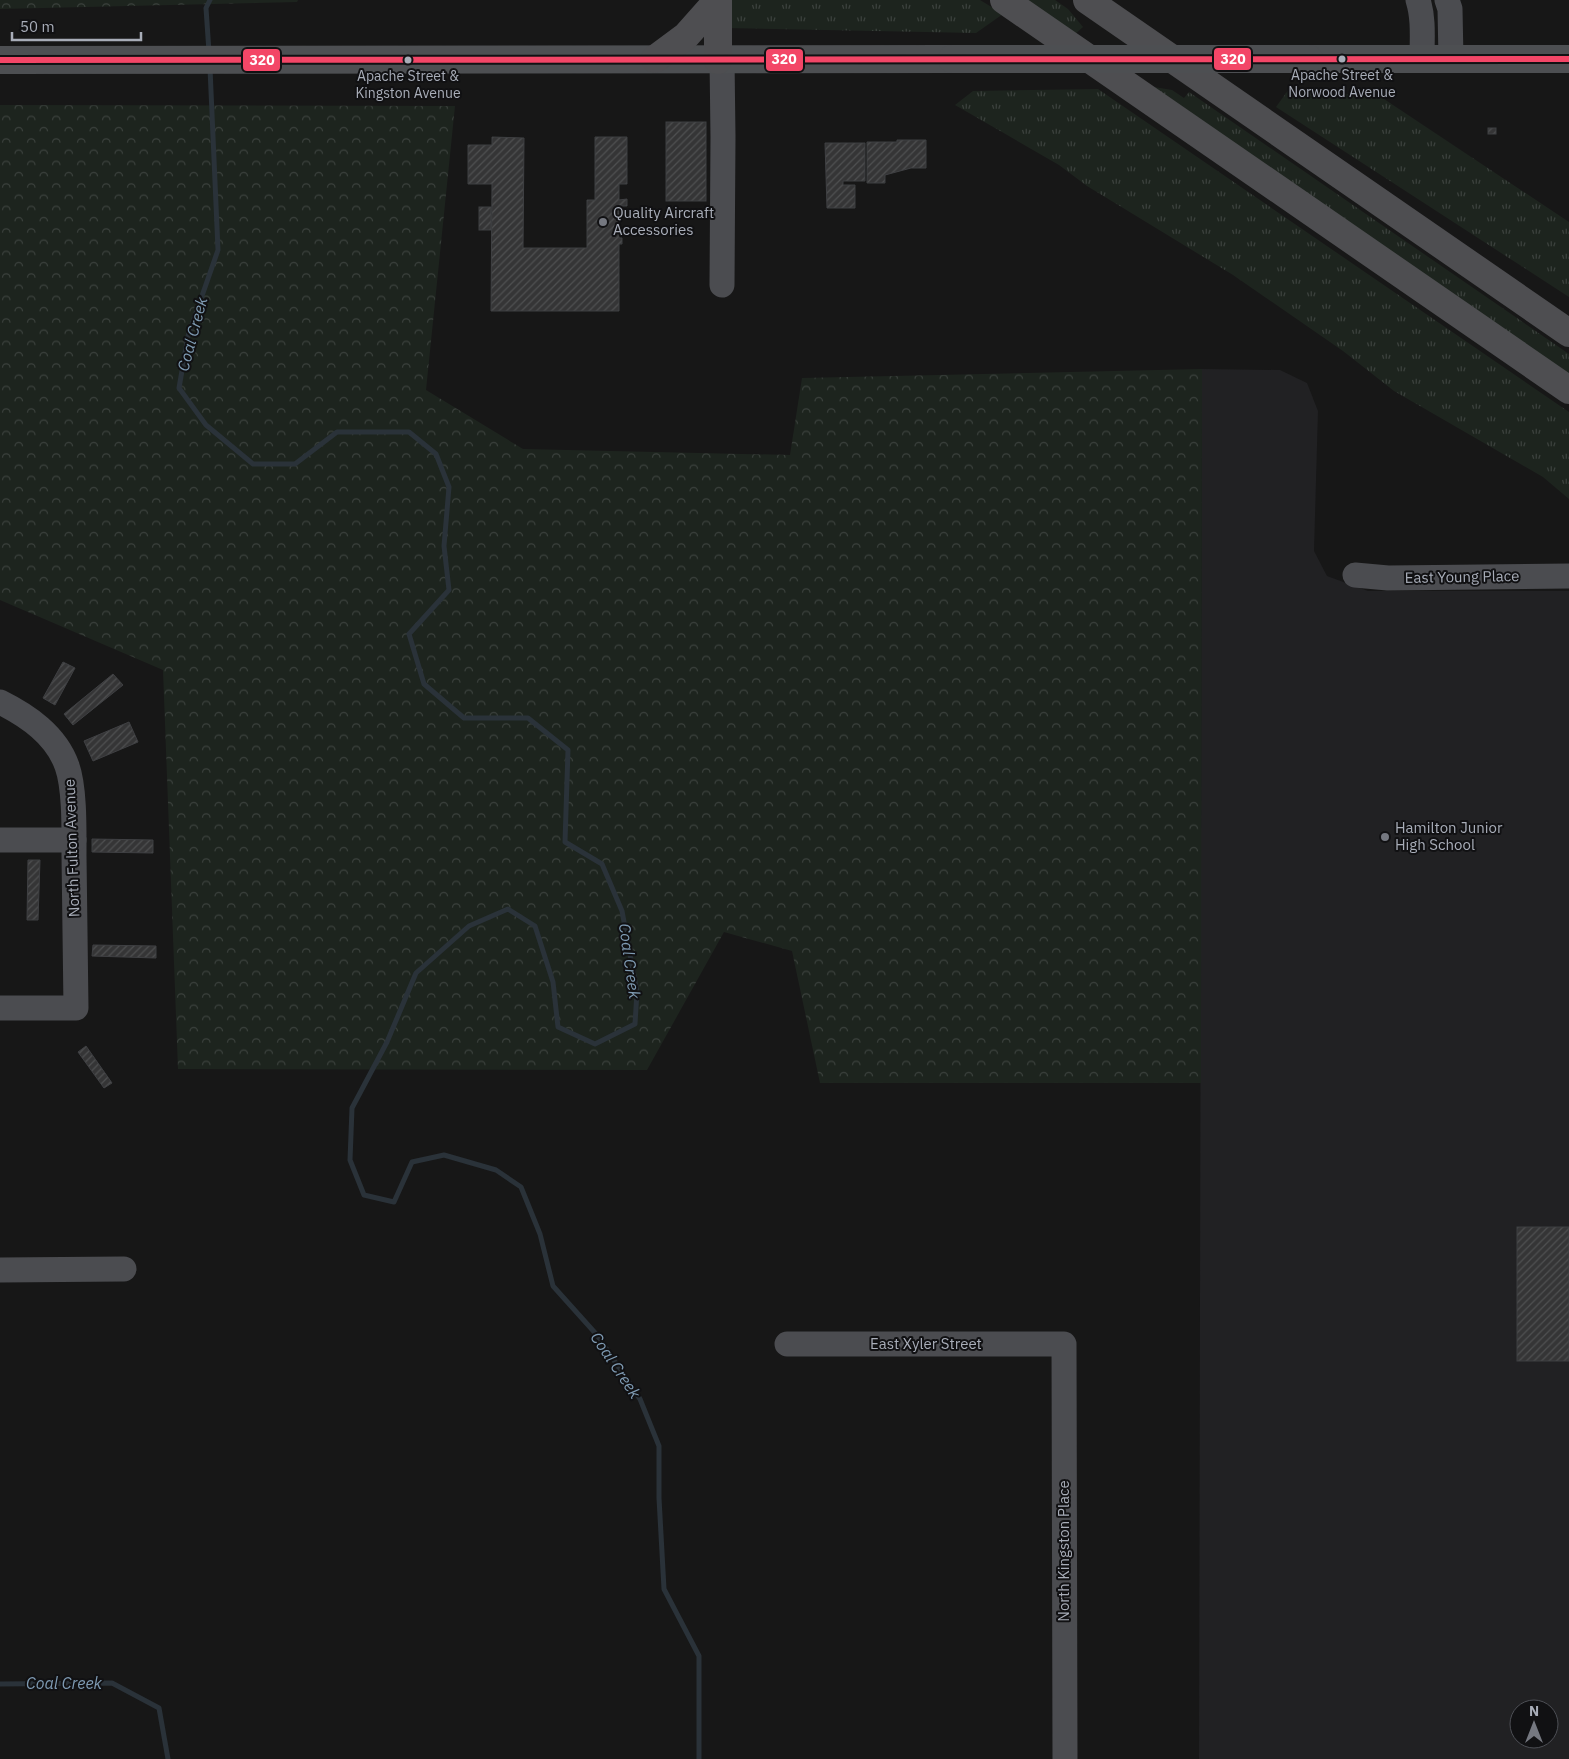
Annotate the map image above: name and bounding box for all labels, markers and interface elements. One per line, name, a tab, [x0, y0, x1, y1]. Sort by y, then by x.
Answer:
scale bar	[12, 10, 141, 42]
text: 50 m	[20, 17, 55, 36]
line badge: 320	[1213, 47, 1252, 71]
line badge: 320	[242, 48, 281, 72]
line badge: 320	[765, 48, 804, 72]
text: 320	[771, 50, 797, 68]
text: 320	[1220, 50, 1246, 68]
text: 320	[249, 51, 275, 69]
marker: Apache Street & Norwood Avenue	[1337, 54, 1347, 64]
marker: Apache Street & Kingston Avenue	[403, 55, 413, 65]
place label: Apache Street & Norwood Avenue	[1288, 66, 1396, 101]
place label: Apache Street & Kingston Avenue	[355, 67, 461, 102]
place label: Quality Aircraft Accessories	[613, 203, 714, 239]
marker: Quality Aircraft Accessories	[597, 216, 609, 228]
water label: Coal Creek	[173, 294, 212, 373]
street label: East Young Place	[1404, 566, 1519, 587]
street label: North Fulton Avenue	[60, 779, 83, 917]
place label: Hamilton Junior High School	[1395, 818, 1503, 854]
marker: Hamilton Junior High School	[1379, 831, 1391, 843]
water label: Coal Creek	[615, 922, 645, 1001]
water label: Coal Creek	[587, 1328, 646, 1403]
street label: East Xyler Street	[870, 1334, 982, 1353]
street label: North Kingston Place	[1054, 1480, 1073, 1622]
water label: Coal Creek	[26, 1673, 103, 1693]
north arrow	[1509, 1699, 1559, 1749]
text: N	[1529, 1702, 1539, 1720]

